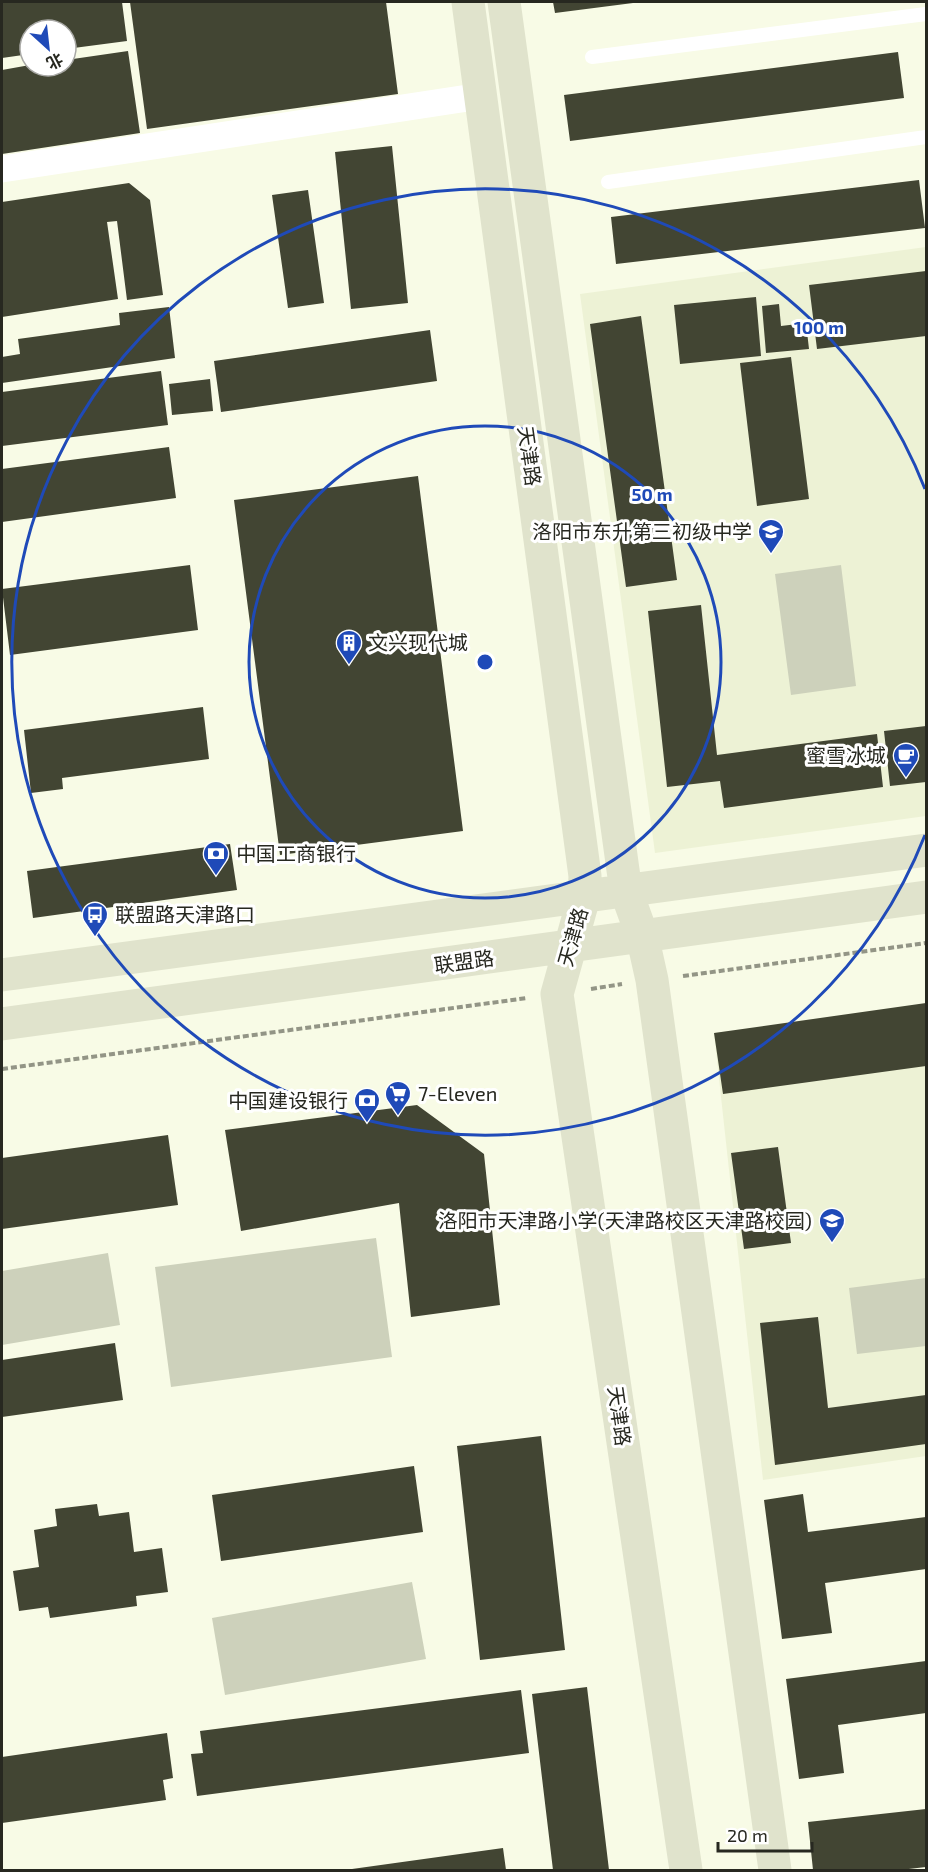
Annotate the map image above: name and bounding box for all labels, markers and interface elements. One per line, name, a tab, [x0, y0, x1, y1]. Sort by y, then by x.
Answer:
north arrow	[18, 18, 78, 78]
text: 北	[44, 50, 66, 74]
text: 100 m	[794, 316, 844, 338]
street label: 天津路	[514, 424, 546, 487]
text: 50 m	[631, 483, 673, 505]
school or university icon: 洛阳市东升第三初级中学	[756, 517, 786, 555]
place label: 洛阳市东升第三初级中学	[532, 519, 752, 543]
building icon: 文兴现代城	[334, 628, 364, 666]
place label: 文兴现代城	[368, 630, 468, 654]
centre of rings	[475, 652, 495, 672]
cafe icon: 蜜雪冰城	[891, 741, 921, 779]
place label: 蜜雪冰城	[806, 743, 886, 767]
bank icon: 中国工商银行	[201, 839, 231, 877]
place label: 中国工商银行	[236, 841, 356, 865]
bus stop icon: 联盟路天津路口	[80, 900, 110, 938]
place label: 联盟路天津路口	[115, 902, 255, 926]
street label: 天津路	[552, 905, 592, 969]
street label: 联盟路	[432, 945, 495, 977]
supermarket icon: 7-Eleven	[383, 1079, 413, 1117]
place label: 7-Eleven	[418, 1081, 497, 1105]
bank icon: 中国建设银行	[352, 1086, 382, 1124]
place label: 中国建设银行	[228, 1088, 348, 1112]
school or university icon: 洛阳市天津路小学(天津路校区天津路校园)	[817, 1206, 847, 1244]
place label: 洛阳市天津路小学(天津路校区天津路校园)	[438, 1208, 812, 1232]
street label: 天津路	[604, 1384, 636, 1447]
scale bar	[718, 1815, 812, 1853]
text: 20 m	[727, 1824, 768, 1846]

